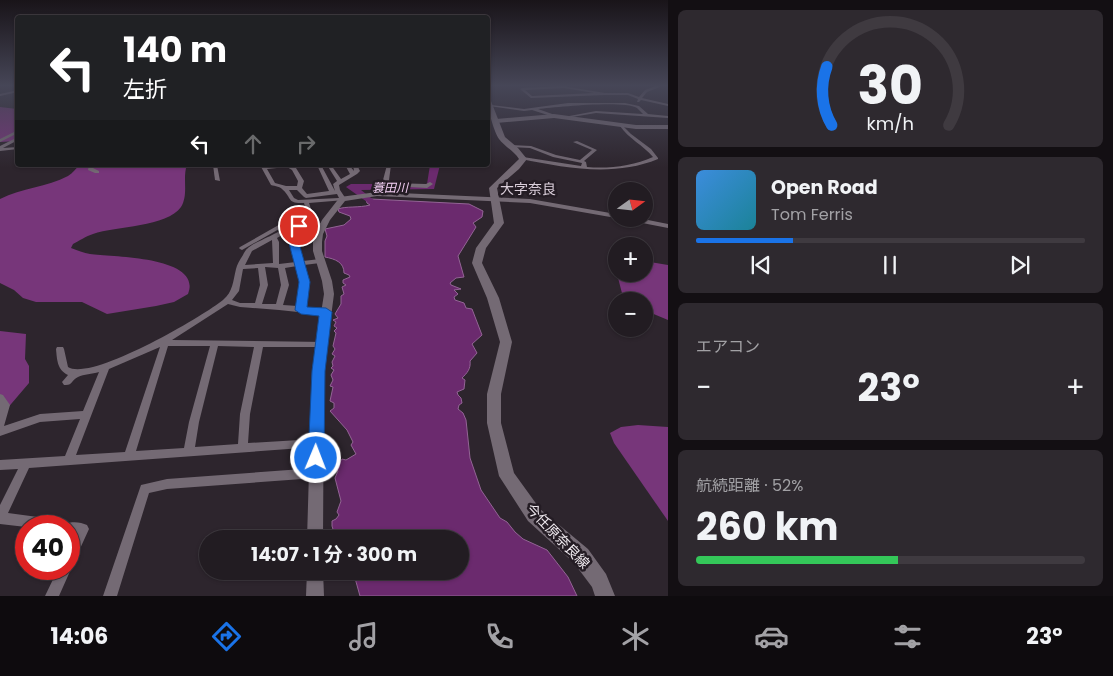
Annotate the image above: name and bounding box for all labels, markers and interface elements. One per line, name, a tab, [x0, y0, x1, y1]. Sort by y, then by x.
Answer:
text: 140 m	[123, 25, 227, 74]
icon: left	[40, 35, 105, 100]
text: 30	[858, 49, 923, 122]
text: 左折	[123, 74, 167, 105]
text: km/h	[867, 111, 914, 136]
icon: left	[186, 130, 214, 158]
icon: ahead	[239, 130, 267, 158]
icon: right	[292, 130, 320, 158]
text: Open Road	[771, 174, 878, 201]
water label: 蓑田川	[372, 179, 410, 196]
district label: 大字奈良	[500, 179, 556, 199]
north arrow	[608, 182, 652, 228]
map controls	[608, 182, 653, 337]
text: Tom Ferris	[771, 203, 853, 226]
pin	[278, 205, 320, 247]
icon: arrive	[285, 212, 313, 240]
button: +	[608, 237, 653, 282]
icon: previous	[747, 251, 775, 279]
icon: pause	[876, 251, 904, 279]
icon: next	[1006, 251, 1034, 279]
button: −	[608, 292, 653, 337]
text: エアコン	[696, 335, 760, 358]
text: 23°	[858, 361, 920, 414]
text: −	[696, 368, 711, 407]
text: +	[1066, 368, 1085, 407]
position arrow	[289, 431, 341, 483]
text: 航続距離 · 52%	[696, 474, 803, 497]
street label: 今任原奈良線	[522, 499, 594, 573]
text: 260 km	[696, 500, 838, 553]
speed limit sign: 40	[15, 515, 80, 580]
text: 14:07 · 1 分 · 300 m	[251, 541, 417, 568]
icon: directions	[209, 619, 244, 654]
icon: music	[346, 619, 381, 654]
icon: phone	[482, 619, 517, 654]
icon: climate	[618, 619, 653, 654]
icon: car	[754, 619, 789, 654]
icon: filters	[890, 619, 925, 654]
text: 14:06	[51, 621, 108, 652]
text: 23°	[1026, 621, 1062, 652]

